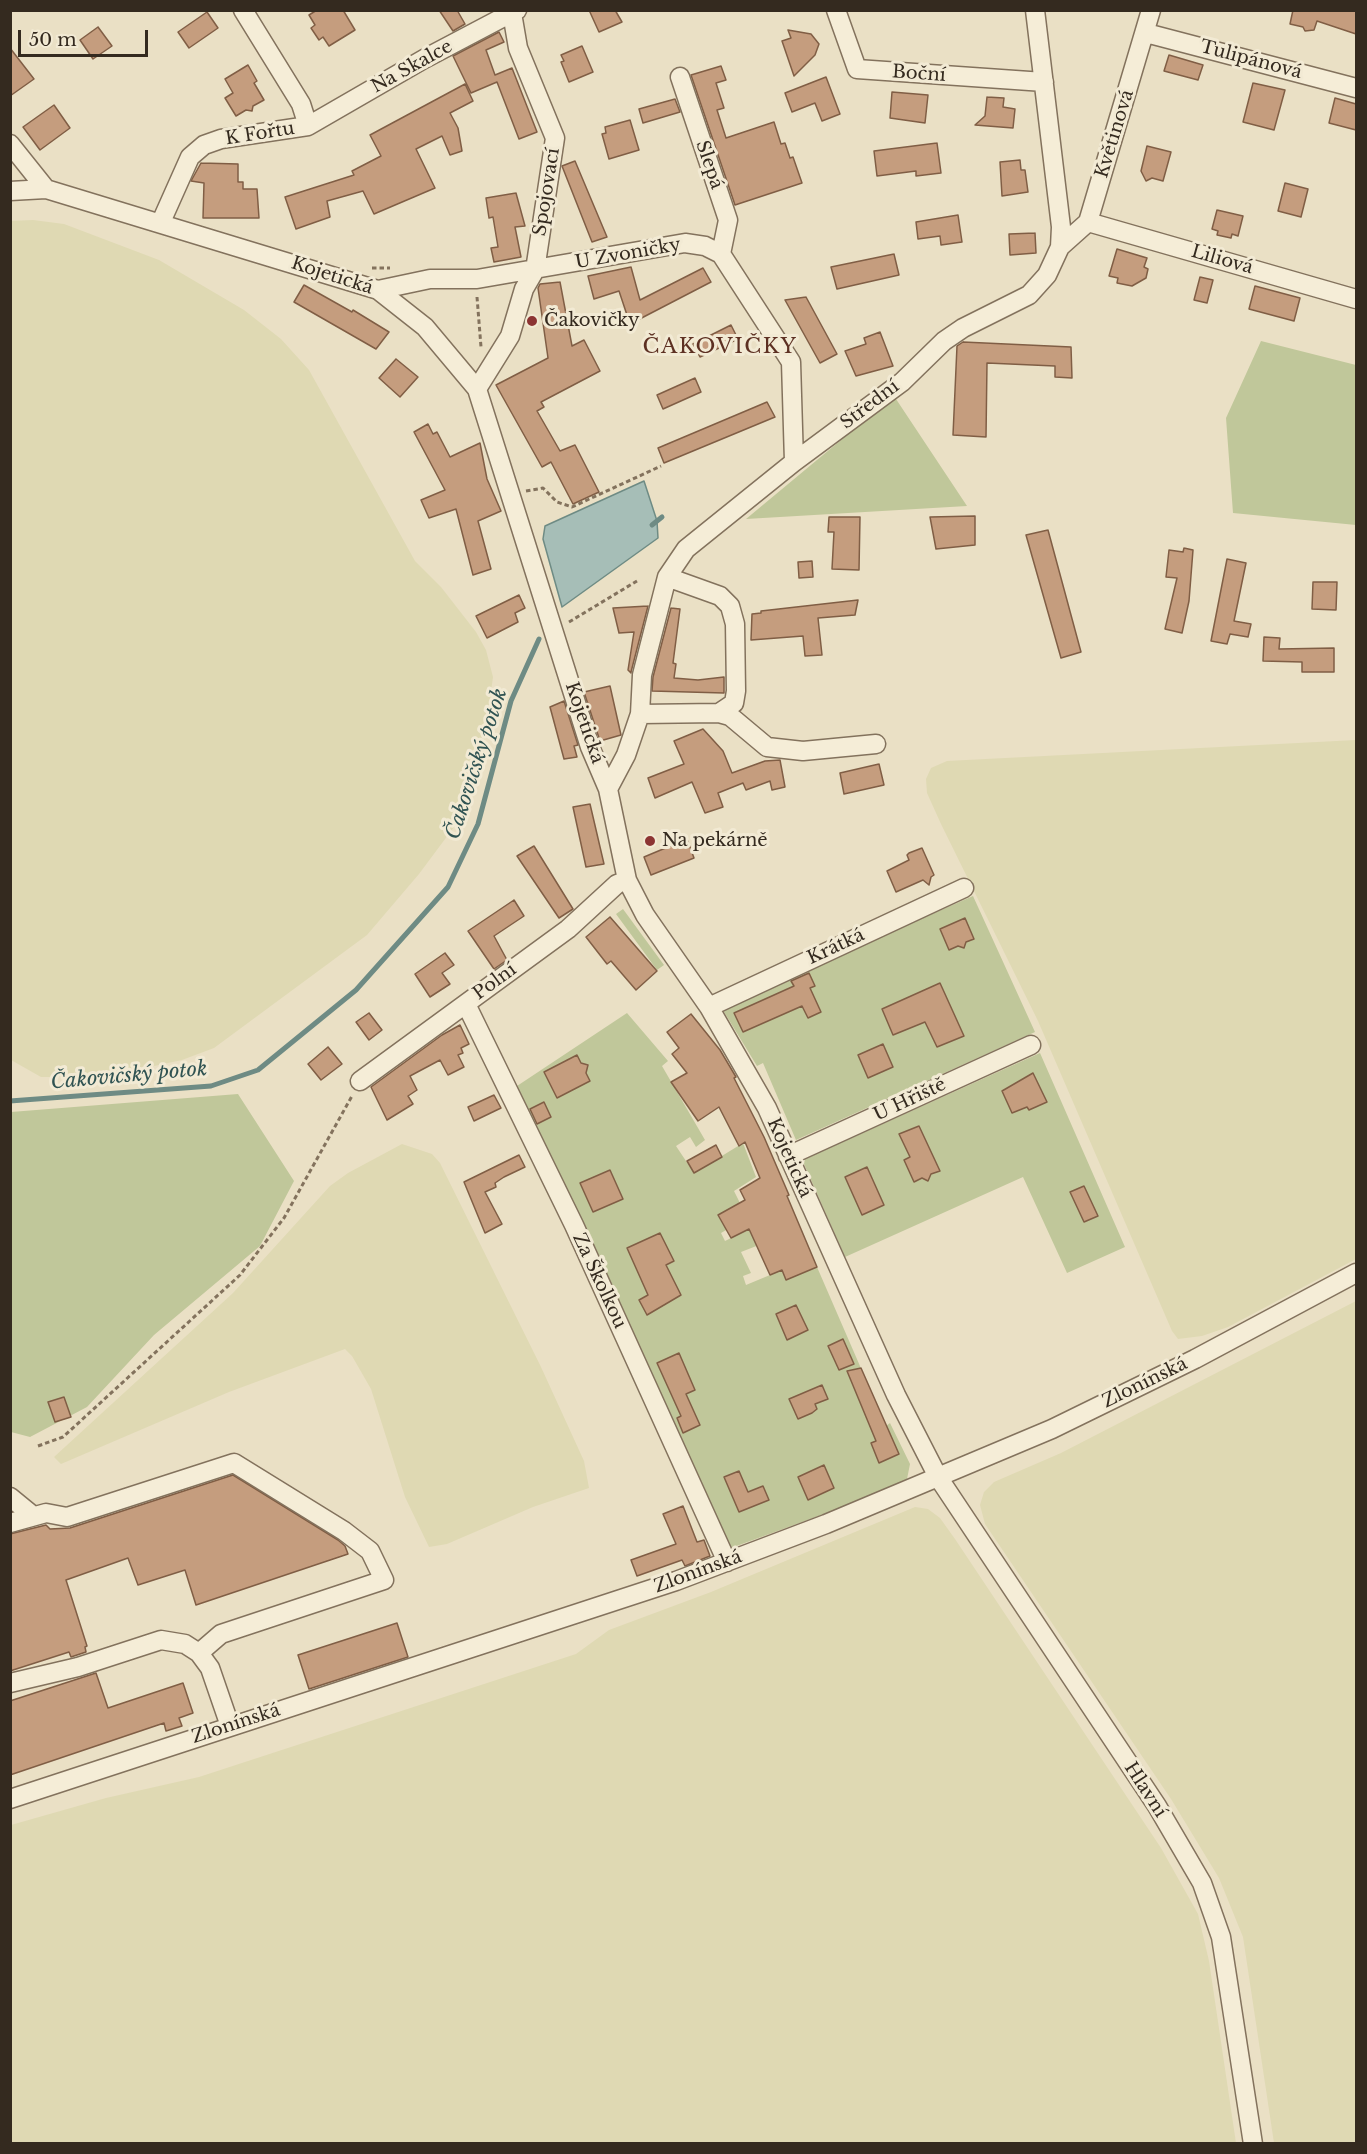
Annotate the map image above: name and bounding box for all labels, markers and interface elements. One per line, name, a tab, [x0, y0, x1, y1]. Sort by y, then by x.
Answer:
scale bar	[21, 18, 152, 56]
text: 50 m	[29, 29, 77, 51]
street label: Na Skalce	[368, 36, 456, 98]
street label: Tulipánová	[1198, 36, 1304, 84]
street label: Boční	[891, 61, 947, 87]
street label: Květinová	[1091, 87, 1139, 181]
street label: K Fořtu	[224, 118, 296, 150]
street label: Slepá	[691, 138, 727, 192]
street label: Spojovací	[529, 146, 565, 238]
street label: U Zvoničky	[573, 234, 683, 274]
street label: Liliová	[1189, 241, 1255, 279]
street label: Kojetická	[288, 253, 376, 299]
place label: Čakovičky	[544, 310, 640, 332]
marker: Čakovičky	[525, 314, 539, 328]
district label: ČAKOVIČKY	[643, 334, 797, 360]
street label: Střední	[836, 376, 904, 434]
street label: Kojetická	[560, 679, 608, 767]
water label: Čakovičský potok	[441, 686, 513, 842]
place label: Na pekárně	[662, 830, 768, 852]
marker: Na pekárně	[643, 834, 657, 848]
street label: Krátká	[804, 924, 868, 970]
street label: Polní	[469, 959, 521, 1005]
water label: Čakovičský potok	[50, 1057, 208, 1095]
street label: U Hřiště	[870, 1074, 950, 1126]
street label: Kojetická	[762, 1115, 816, 1201]
street label: Za Školkou	[567, 1230, 631, 1332]
street label: Zlonínská	[1099, 1353, 1191, 1413]
street label: Zlonínská	[651, 1546, 745, 1598]
street label: Zlonínská	[189, 1700, 283, 1748]
street label: Hlavní	[1119, 1758, 1171, 1822]

